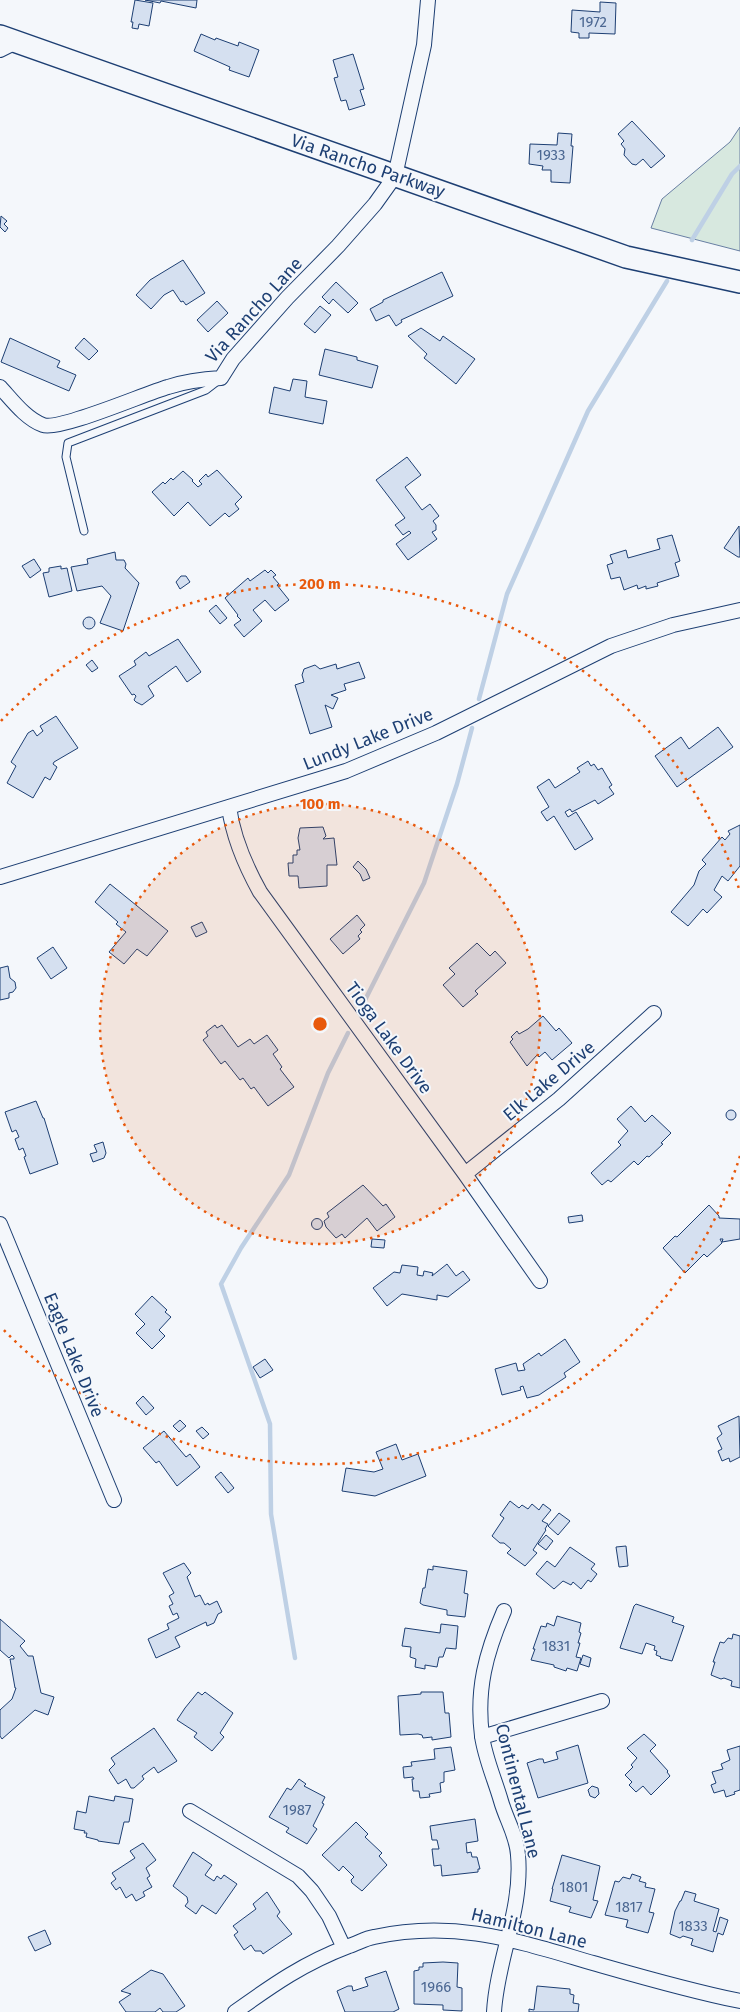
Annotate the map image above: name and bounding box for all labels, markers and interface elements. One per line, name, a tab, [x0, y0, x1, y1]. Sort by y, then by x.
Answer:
house number: 1972	[579, 13, 607, 31]
street label: Via Rancho Parkway	[288, 129, 448, 203]
house number: 1933	[536, 146, 566, 164]
street label: Via Rancho Lane	[201, 253, 307, 367]
text: 200 m	[299, 575, 341, 593]
street label: Lundy Lake Drive	[300, 703, 436, 775]
text: 100 m	[300, 795, 340, 813]
street label: Tioga Lake Drive	[341, 978, 437, 1098]
centre of rings	[311, 1015, 329, 1033]
street label: Elk Lake Drive	[499, 1036, 599, 1126]
street label: Eagle Lake Drive	[39, 1289, 109, 1421]
house number: 1831	[542, 1637, 570, 1655]
street label: Continental Lane	[491, 1721, 545, 1861]
house number: 1987	[282, 1801, 312, 1819]
house number: 1801	[559, 1878, 589, 1896]
house number: 1817	[615, 1898, 643, 1916]
street label: Hamilton Lane	[469, 1903, 589, 1953]
house number: 1833	[678, 1917, 708, 1935]
house number: 1966	[421, 1978, 451, 1996]

